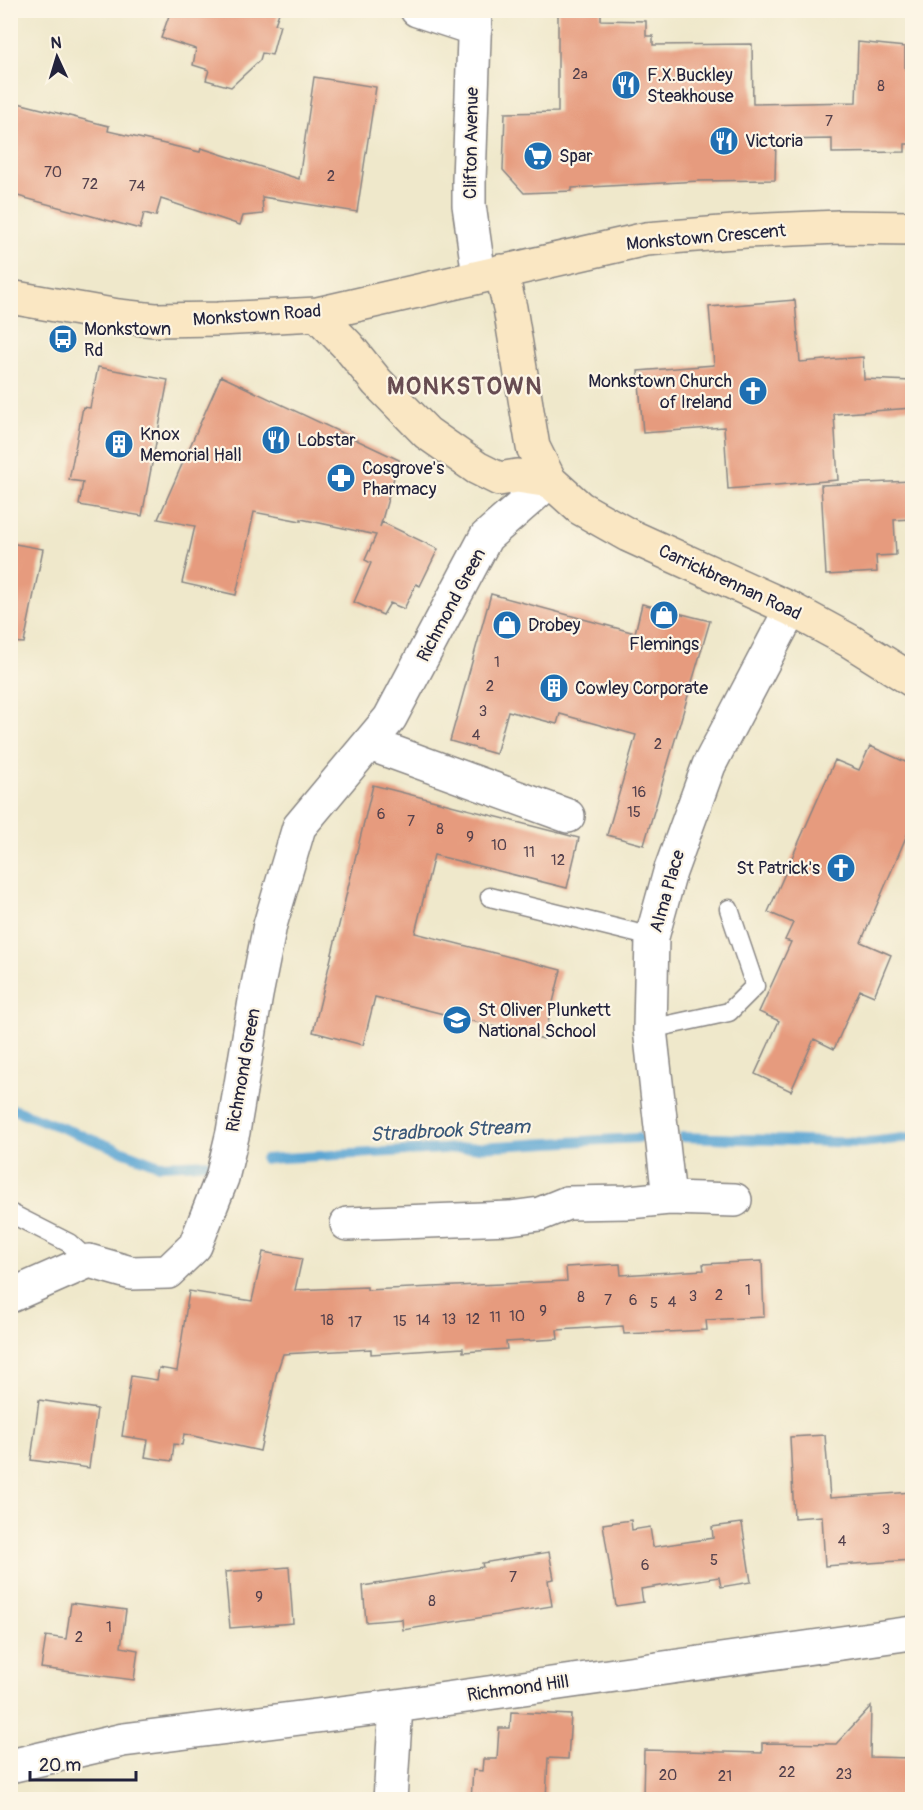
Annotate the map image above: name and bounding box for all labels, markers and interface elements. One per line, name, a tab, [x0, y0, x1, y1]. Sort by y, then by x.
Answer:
north arrow	[27, 27, 87, 87]
text: N	[50, 33, 62, 53]
place label: F.X.Buckley Steakhouse	[647, 64, 734, 108]
house number: 2a	[572, 65, 588, 84]
restaurant icon: F.X.Buckley Steakhouse	[610, 69, 642, 101]
house number: 8	[877, 77, 885, 96]
street label: Clifton Avenue	[459, 87, 484, 199]
house number: 7	[825, 112, 833, 131]
restaurant icon: Victoria	[708, 125, 740, 157]
place label: Victoria	[745, 130, 803, 153]
supermarket icon: Spar	[522, 140, 554, 172]
place label: Spar	[559, 145, 593, 168]
house number: 70	[44, 163, 62, 182]
house number: 2	[327, 167, 335, 186]
house number: 72	[82, 175, 98, 194]
house number: 74	[129, 177, 146, 196]
street label: Monkstown Crescent	[625, 219, 788, 256]
street label: Monkstown Road	[192, 300, 322, 331]
place label: Monkstown Rd	[84, 318, 171, 362]
bus stop icon: Monkstown Rd	[47, 323, 79, 355]
place label: Monkstown Church of Ireland	[588, 370, 732, 414]
district label: MONKSTOWN	[387, 372, 543, 401]
church icon: Monkstown Church of Ireland	[737, 375, 769, 407]
place label: Knox Memorial Hall	[140, 423, 242, 467]
restaurant icon: Lobstar	[260, 424, 292, 456]
building icon: Knox Memorial Hall	[103, 428, 135, 460]
place label: Lobstar	[297, 429, 356, 452]
place label: Cosgrove's Pharmacy	[362, 457, 444, 501]
pharmacy icon: Cosgrove's Pharmacy	[325, 462, 357, 494]
street label: Carrickbrennan Road	[655, 539, 805, 626]
street label: Richmond Green	[412, 545, 491, 666]
shop icon: Flemings	[648, 599, 680, 631]
shop icon: Drobey	[491, 609, 523, 641]
place label: Drobey	[528, 614, 581, 637]
place label: Flemings	[629, 633, 699, 656]
house number: 1	[494, 653, 500, 672]
building icon: Cowley Corporate	[538, 672, 570, 704]
house number: 2	[486, 677, 494, 696]
place label: Cowley Corporate	[575, 677, 708, 700]
house number: 3	[479, 702, 487, 721]
house number: 4	[472, 726, 481, 745]
house number: 2	[654, 735, 662, 754]
house number: 16	[632, 783, 646, 802]
house number: 15	[627, 803, 641, 822]
house number: 6	[377, 805, 385, 824]
house number: 7	[407, 812, 415, 831]
house number: 8	[436, 820, 444, 839]
house number: 9	[466, 828, 474, 847]
house number: 10	[491, 836, 507, 855]
house number: 11	[523, 843, 535, 862]
street label: Alma Place	[645, 847, 690, 935]
house number: 12	[551, 851, 565, 870]
church icon: St Patrick's	[825, 852, 857, 884]
place label: St Patrick's	[736, 857, 820, 880]
place label: St Oliver Plunkett National School	[478, 999, 612, 1043]
school or university icon: St Oliver Plunkett National School	[441, 1004, 473, 1036]
street label: Richmond Green	[221, 1006, 266, 1134]
water label: Stradbrook Stream	[369, 1114, 532, 1147]
house number: 1	[745, 1281, 751, 1300]
house number: 2	[715, 1286, 723, 1305]
house number: 3	[689, 1287, 697, 1306]
house number: 8	[577, 1288, 585, 1307]
house number: 7	[604, 1291, 612, 1310]
house number: 6	[629, 1291, 637, 1310]
house number: 4	[668, 1293, 677, 1312]
house number: 5	[650, 1294, 658, 1313]
house number: 9	[539, 1302, 547, 1321]
house number: 10	[509, 1307, 525, 1326]
house number: 11	[489, 1308, 501, 1327]
house number: 13	[442, 1310, 456, 1329]
house number: 12	[466, 1310, 480, 1329]
house number: 18	[320, 1311, 334, 1330]
house number: 14	[416, 1311, 431, 1330]
house number: 15	[393, 1312, 407, 1331]
house number: 17	[348, 1313, 362, 1332]
house number: 3	[882, 1520, 890, 1539]
house number: 4	[838, 1532, 847, 1551]
house number: 5	[710, 1551, 718, 1570]
house number: 6	[641, 1556, 649, 1575]
house number: 7	[509, 1568, 517, 1587]
house number: 9	[255, 1588, 263, 1607]
house number: 8	[428, 1592, 436, 1611]
house number: 1	[106, 1618, 112, 1637]
house number: 2	[75, 1628, 83, 1647]
street label: Richmond Hill	[466, 1670, 571, 1707]
scale bar	[30, 1744, 136, 1782]
text: 20 m	[39, 1754, 81, 1777]
house number: 22	[779, 1763, 795, 1782]
house number: 23	[836, 1765, 852, 1784]
house number: 20	[659, 1766, 677, 1785]
house number: 21	[718, 1767, 732, 1786]

